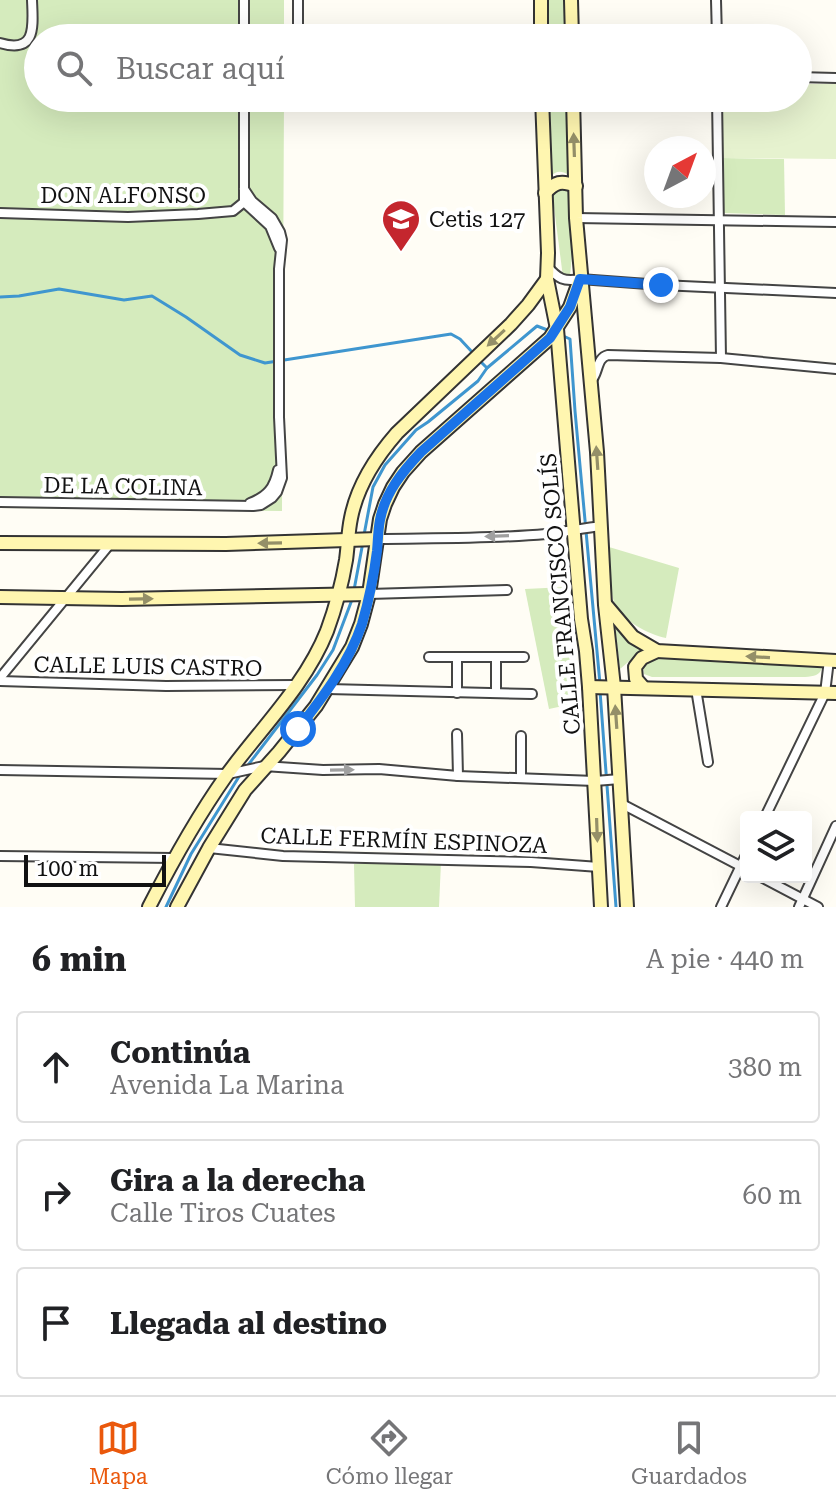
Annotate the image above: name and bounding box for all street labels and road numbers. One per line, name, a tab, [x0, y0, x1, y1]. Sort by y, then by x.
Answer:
street label: DON ALFONSO	[40, 183, 206, 208]
street label: CALLE FRANCISCO SOLÍS	[535, 452, 585, 736]
street label: DE LA COLINA	[43, 473, 203, 500]
street label: CALLE LUIS CASTRO	[33, 652, 263, 681]
street label: CALLE FERMÍN ESPINOZA	[260, 822, 549, 858]

